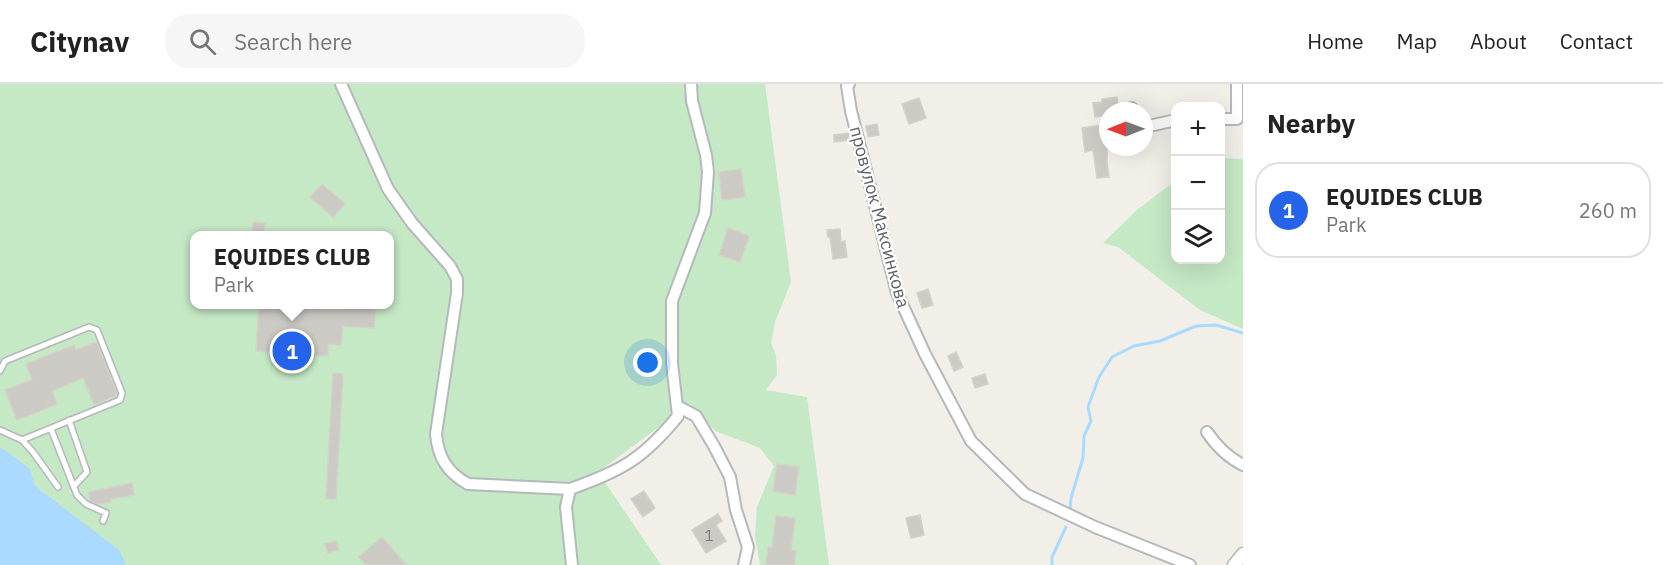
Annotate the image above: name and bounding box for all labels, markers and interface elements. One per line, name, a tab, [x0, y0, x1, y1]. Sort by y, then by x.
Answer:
search box	[165, 14, 585, 68]
text: Citynav	[30, 23, 129, 60]
icon: search	[186, 25, 219, 58]
text: Search here	[234, 27, 352, 56]
text: Home	[1307, 27, 1364, 55]
text: Map	[1397, 27, 1437, 55]
text: About	[1470, 27, 1527, 55]
text: Contact	[1560, 27, 1633, 55]
north arrow	[1099, 102, 1153, 156]
map controls	[1171, 102, 1225, 264]
button: +	[1171, 102, 1225, 156]
text: Nearby	[1267, 106, 1355, 140]
street label: провулок Максинкова	[845, 124, 915, 311]
button: −	[1171, 156, 1225, 210]
text: EQUIDES CLUB	[1326, 182, 1483, 211]
text: 1	[1283, 197, 1295, 224]
text: 260 m	[1579, 197, 1637, 224]
button: layers	[1171, 210, 1225, 264]
text: Park	[1326, 211, 1366, 238]
popup	[190, 231, 394, 309]
text: EQUIDES CLUB	[214, 242, 370, 271]
text: Park	[214, 271, 254, 298]
pin: 1	[272, 328, 312, 374]
your location	[633, 348, 662, 377]
house number: 1	[704, 526, 714, 545]

